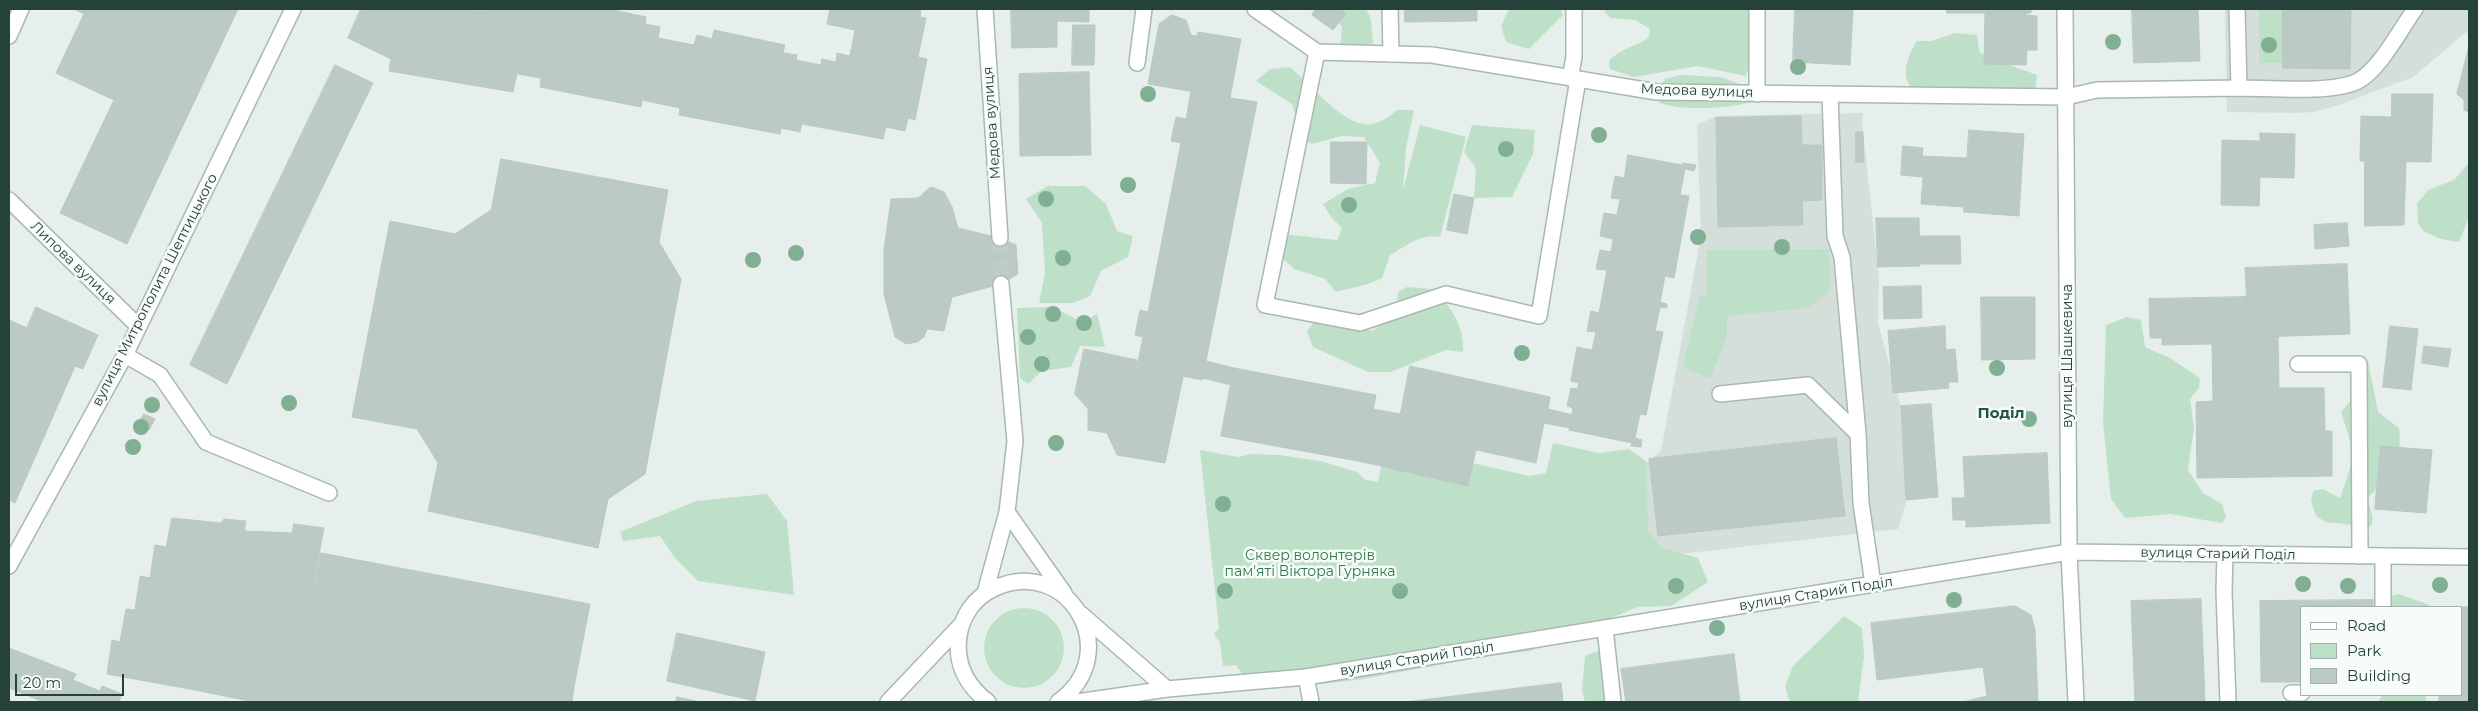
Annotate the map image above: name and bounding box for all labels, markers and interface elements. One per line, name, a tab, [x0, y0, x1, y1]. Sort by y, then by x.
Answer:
street label: Медова вулиця	[980, 66, 1004, 180]
street label: Медова вулиця	[1640, 81, 1754, 101]
street label: вулиця Митрополита Шептицького	[89, 171, 221, 409]
street label: Липова вулиця	[27, 218, 119, 308]
street label: вулиця Шашкевича	[2060, 284, 2076, 428]
district label: Поділ	[1978, 405, 2024, 423]
street label: вулиця Старий Поділ	[2140, 544, 2296, 564]
park label: Сквер волонтерів пам'яті Віктора Гурняка	[1225, 548, 1395, 580]
street label: вулиця Старий Поділ	[1738, 574, 1894, 614]
legend	[2300, 606, 2463, 696]
text: Road	[2347, 616, 2386, 635]
street label: вулиця Старий Поділ	[1339, 639, 1495, 679]
text: Park	[2347, 641, 2381, 660]
scale bar	[18, 664, 126, 696]
text: Building	[2347, 666, 2411, 685]
text: 20 m	[23, 673, 61, 692]

